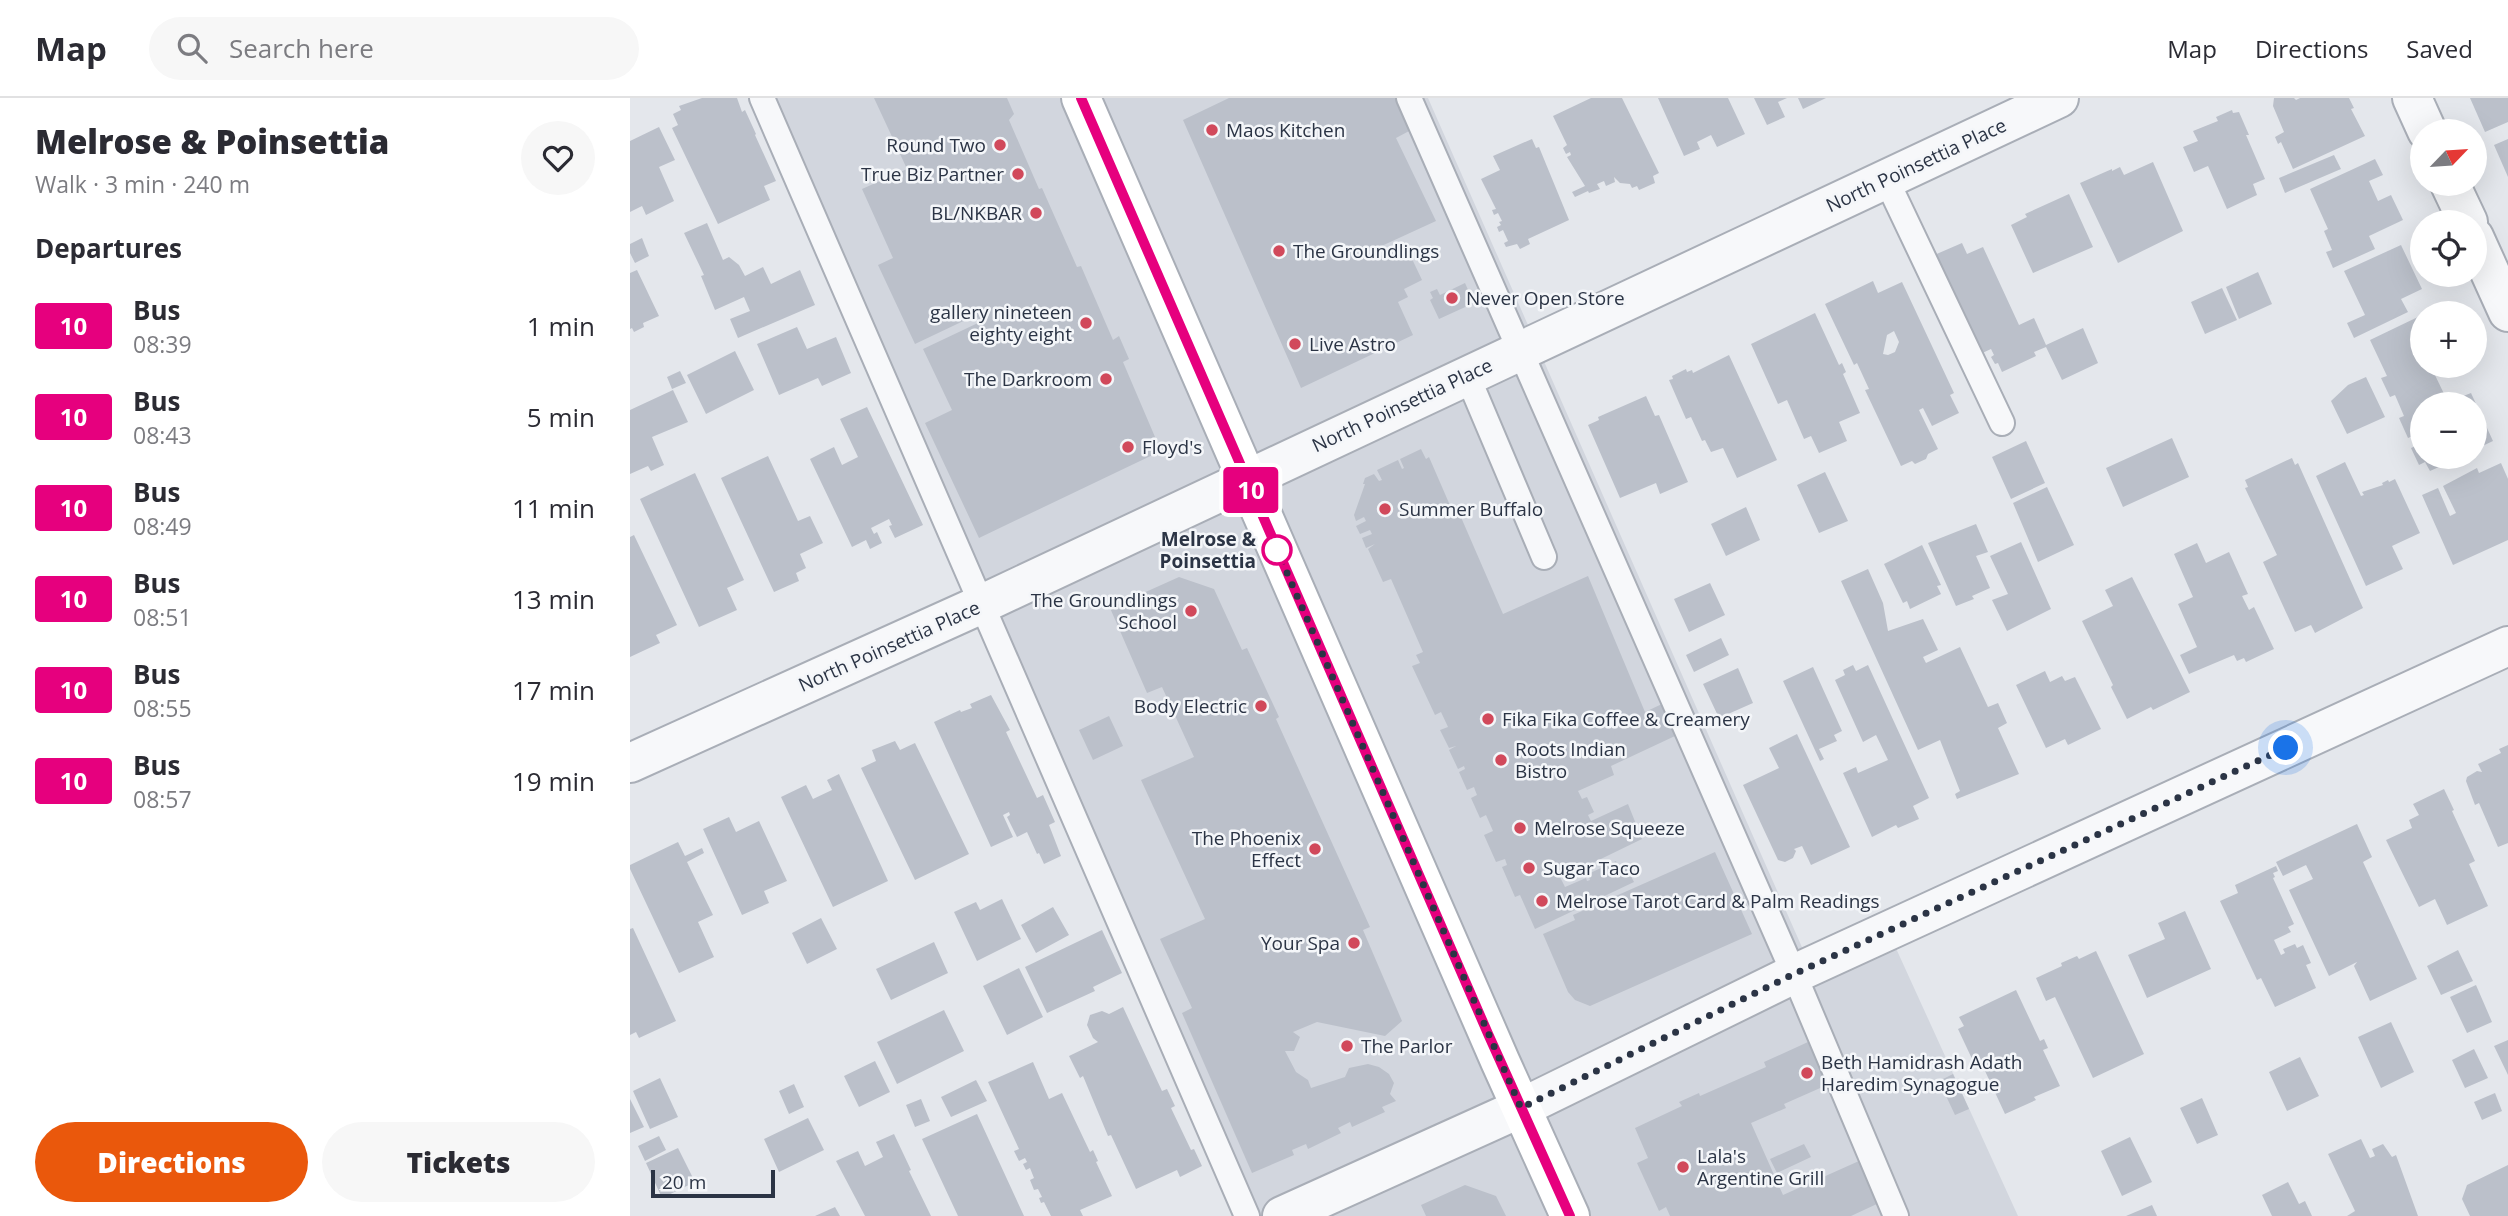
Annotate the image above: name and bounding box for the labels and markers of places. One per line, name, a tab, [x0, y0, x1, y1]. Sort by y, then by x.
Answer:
place label: Maos Kitchen	[1226, 117, 1345, 143]
marker: Maos Kitchen	[1204, 122, 1220, 138]
place label: Round Two	[886, 132, 986, 158]
marker: Round Two	[992, 137, 1008, 153]
place label: True Biz Partner	[861, 161, 1004, 187]
marker: True Biz Partner	[1010, 166, 1026, 182]
place label: BL/NKBAR	[931, 200, 1022, 226]
marker: BL/NKBAR	[1028, 205, 1044, 221]
place label: The Groundlings	[1293, 238, 1439, 264]
marker: The Groundlings	[1271, 243, 1287, 259]
place label: Never Open Store	[1466, 285, 1625, 311]
marker: Never Open Store	[1444, 290, 1460, 306]
place label: gallery nineteen eighty eight	[930, 299, 1072, 347]
marker: gallery nineteen eighty eight	[1078, 315, 1094, 331]
place label: Live Astro	[1309, 331, 1396, 357]
marker: Live Astro	[1287, 336, 1303, 352]
place label: The Darkroom	[964, 366, 1092, 392]
marker: The Darkroom	[1098, 371, 1114, 387]
place label: Floyd's	[1142, 434, 1202, 460]
marker: Floyd's	[1120, 439, 1136, 455]
place label: Summer Buffalo	[1399, 496, 1543, 522]
marker: Summer Buffalo	[1377, 501, 1393, 517]
place label: Melrose & Poinsettia	[1160, 526, 1257, 574]
marker: Melrose & Poinsettia	[1262, 535, 1292, 565]
place label: The Groundlings School	[1031, 587, 1177, 635]
marker: The Groundlings School	[1183, 603, 1199, 619]
place label: Body Electric	[1134, 693, 1247, 719]
marker: Body Electric	[1253, 698, 1269, 714]
place label: Fika Fika Coffee & Creamery	[1502, 706, 1750, 732]
marker: Fika Fika Coffee & Creamery	[1480, 711, 1496, 727]
place label: Roots Indian Bistro	[1515, 736, 1626, 784]
marker: Roots Indian Bistro	[1493, 752, 1509, 768]
place label: Melrose Squeeze	[1534, 815, 1685, 841]
marker: Melrose Squeeze	[1512, 820, 1528, 836]
place label: The Phoenix Effect	[1192, 825, 1301, 873]
marker: The Phoenix Effect	[1307, 841, 1323, 857]
place label: Sugar Taco	[1543, 855, 1640, 881]
marker: Sugar Taco	[1521, 860, 1537, 876]
place label: Melrose Tarot Card & Palm Readings	[1556, 888, 1880, 914]
marker: Melrose Tarot Card & Palm Readings	[1534, 893, 1550, 909]
place label: Your Spa	[1261, 930, 1340, 956]
marker: Your Spa	[1346, 935, 1362, 951]
place label: The Parlor	[1361, 1033, 1453, 1059]
marker: The Parlor	[1339, 1038, 1355, 1054]
place label: Beth Hamidrash Adath Haredim Synagogue	[1821, 1049, 2022, 1097]
marker: Beth Hamidrash Adath Haredim Synagogue	[1799, 1065, 1815, 1081]
place label: Lala's Argentine Grill	[1697, 1143, 1824, 1191]
marker: Lala's Argentine Grill	[1675, 1159, 1691, 1175]

